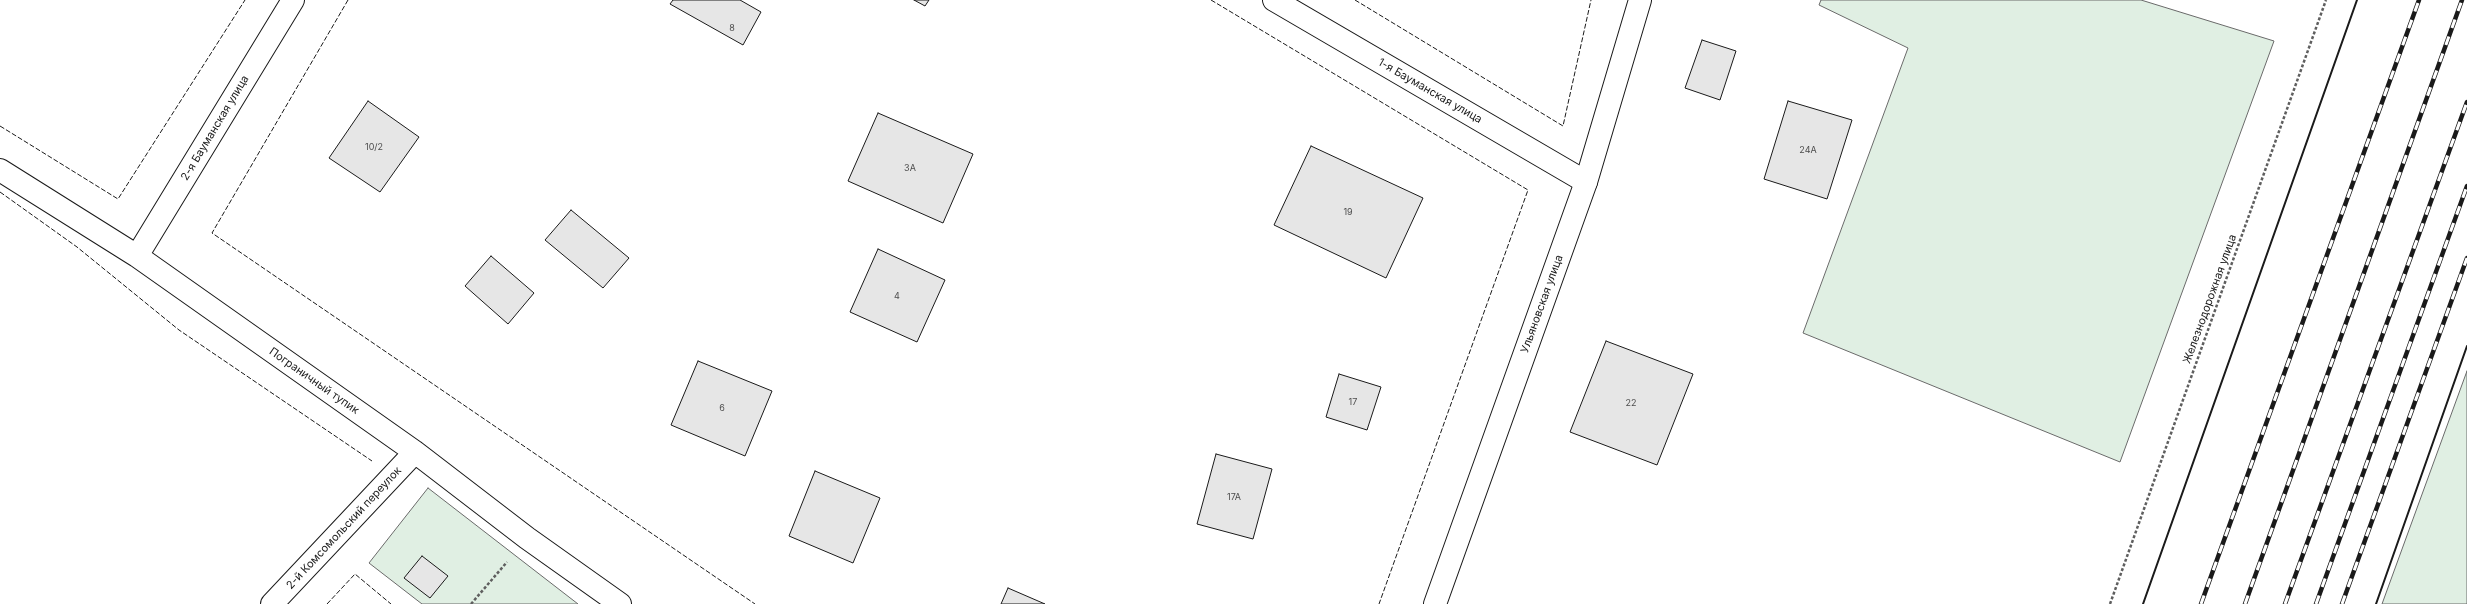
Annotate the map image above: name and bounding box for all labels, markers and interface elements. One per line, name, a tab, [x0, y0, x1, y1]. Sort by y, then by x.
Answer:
house number: 8	[729, 23, 735, 33]
street label: 1-я Бауманская улица	[1376, 56, 1484, 126]
street label: 2-я Бауманская улица	[178, 73, 252, 183]
house number: 10/2	[365, 142, 383, 152]
house number: 24А	[1799, 145, 1817, 155]
house number: 3А	[904, 163, 916, 173]
house number: 19	[1343, 207, 1353, 217]
street label: Железнодорожная улица	[2180, 233, 2240, 365]
street label: Ульяновская улица	[1518, 253, 1566, 355]
house number: 4	[894, 291, 900, 301]
street label: Пограничный тупик	[266, 345, 362, 417]
house number: 17	[1349, 397, 1357, 407]
house number: 22	[1626, 398, 1636, 408]
house number: 6	[719, 403, 725, 413]
street label: 2-й Комсомольский переулок	[284, 464, 404, 592]
house number: 17А	[1227, 492, 1241, 502]

